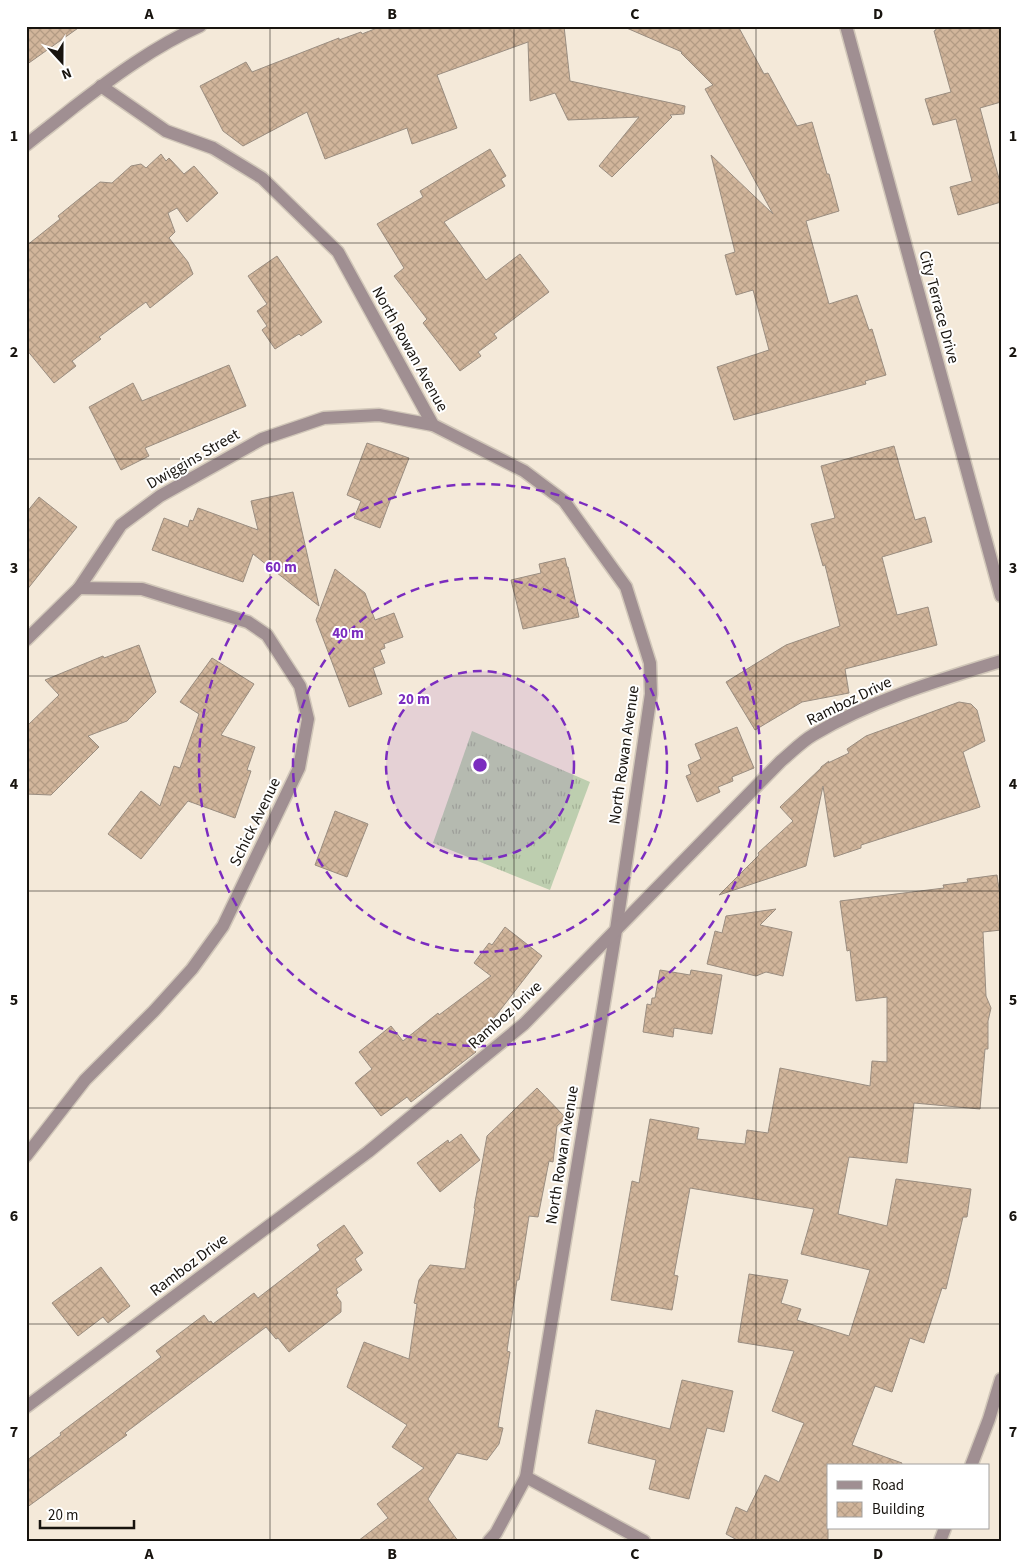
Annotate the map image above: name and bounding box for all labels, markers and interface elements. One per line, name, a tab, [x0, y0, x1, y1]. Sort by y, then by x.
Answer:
text: A	[143, 3, 154, 25]
text: B	[387, 3, 397, 25]
text: C	[630, 3, 640, 25]
text: D	[873, 3, 883, 25]
north arrow	[38, 38, 88, 88]
text: N	[58, 62, 74, 84]
text: 1	[10, 125, 18, 147]
text: 1	[1009, 125, 1017, 147]
street label: City Terrace Drive	[913, 248, 965, 366]
street label: North Rowan Avenue	[366, 282, 454, 416]
text: 2	[10, 341, 18, 363]
text: 2	[1009, 341, 1017, 363]
street label: Dwiggins Street	[142, 423, 244, 495]
text: 3	[10, 557, 18, 579]
text: 60 m	[265, 557, 297, 578]
text: 3	[1009, 557, 1017, 579]
text: 40 m	[332, 623, 364, 644]
street label: Ramboz Drive	[803, 671, 895, 731]
street label: North Rowan Avenue	[603, 684, 645, 826]
text: 20 m	[398, 689, 430, 710]
centre of rings	[471, 756, 489, 774]
text: 4	[10, 773, 19, 795]
text: 4	[1009, 773, 1018, 795]
street label: Schick Avenue	[224, 774, 286, 870]
street label: Ramboz Drive	[463, 976, 547, 1054]
text: 5	[10, 989, 18, 1011]
text: 5	[1009, 989, 1017, 1011]
street label: North Rowan Avenue	[540, 1084, 584, 1226]
text: 6	[10, 1205, 18, 1227]
text: 6	[1009, 1205, 1017, 1227]
street label: Ramboz Drive	[145, 1228, 233, 1302]
text: 7	[10, 1421, 18, 1443]
text: 7	[1009, 1421, 1017, 1443]
legend	[827, 1464, 990, 1530]
text: Road	[872, 1475, 904, 1496]
scale bar	[40, 1497, 134, 1529]
text: Building	[872, 1499, 925, 1520]
text: 20 m	[48, 1505, 78, 1526]
text: A	[143, 1543, 154, 1565]
text: B	[387, 1543, 397, 1565]
text: C	[630, 1543, 640, 1565]
text: D	[873, 1543, 883, 1565]

